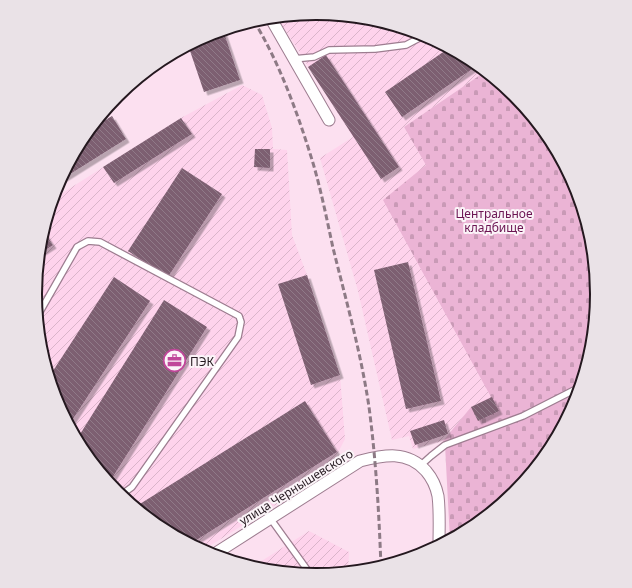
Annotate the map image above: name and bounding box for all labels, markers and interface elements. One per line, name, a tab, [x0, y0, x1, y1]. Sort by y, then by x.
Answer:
park label: Центральное кладбище	[455, 205, 533, 236]
office icon: ПЭК	[162, 348, 188, 374]
place label: ПЭК	[190, 353, 215, 370]
street label: улица Чернышевского	[236, 445, 356, 529]

